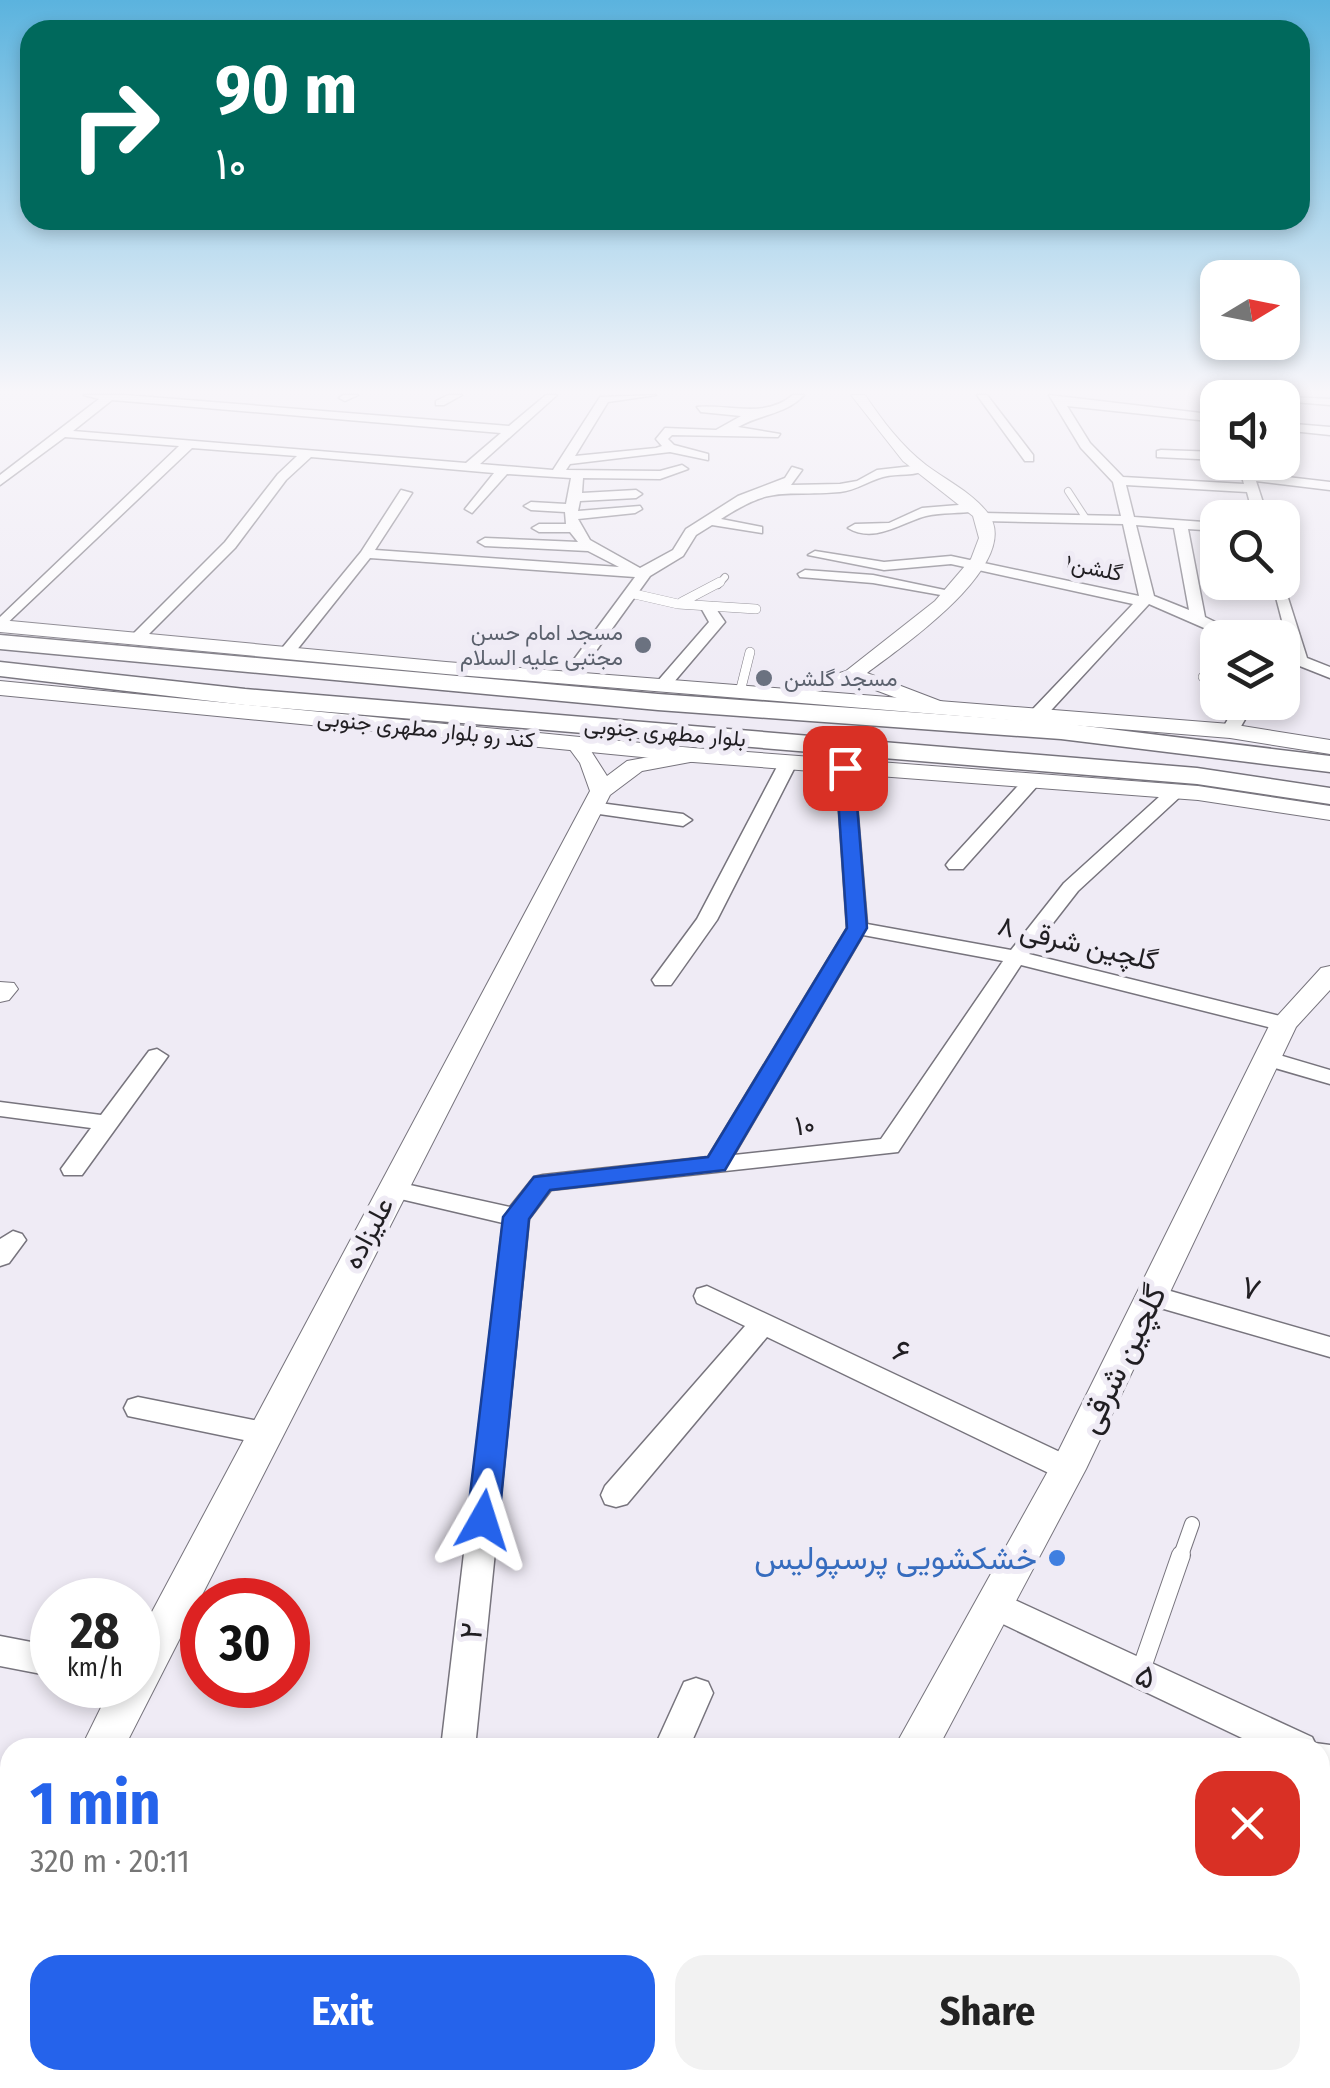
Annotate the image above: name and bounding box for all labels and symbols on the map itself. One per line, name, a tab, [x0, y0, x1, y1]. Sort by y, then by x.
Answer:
north arrow	[1200, 260, 1300, 360]
street label: گلشن۱	[1063, 549, 1125, 587]
place label: مسجد امام حسن مجتبی علیه السلام	[460, 619, 623, 672]
marker: مسجد امام حسن مجتبی علیه السلام	[632, 634, 654, 656]
place label: مسجد گلشن	[784, 665, 897, 692]
marker: مسجد گلشن	[753, 667, 775, 689]
street label: کند رو بلوار مطهری جنوبی	[316, 704, 536, 754]
street label: بلوار مطهری جنوبی	[583, 711, 747, 753]
pin	[803, 726, 888, 811]
street label: ۸ گلچین شرقی	[994, 909, 1161, 979]
street label: ۱۰	[793, 1108, 817, 1142]
street label: علیزاده	[335, 1192, 401, 1275]
street label: ۷	[1237, 1267, 1265, 1309]
street label: گلچین شرقی	[1070, 1279, 1177, 1441]
street label: ۶	[887, 1331, 917, 1371]
position arrow	[431, 1468, 535, 1572]
place label: خشکشویی پرسپولیس	[754, 1539, 1037, 1580]
marker: خشکشویی پرسپولیس	[1046, 1547, 1068, 1569]
speed limit sign: 30	[180, 1578, 310, 1708]
street label: ۲	[451, 1621, 491, 1641]
street label: ۵	[1129, 1655, 1163, 1697]

